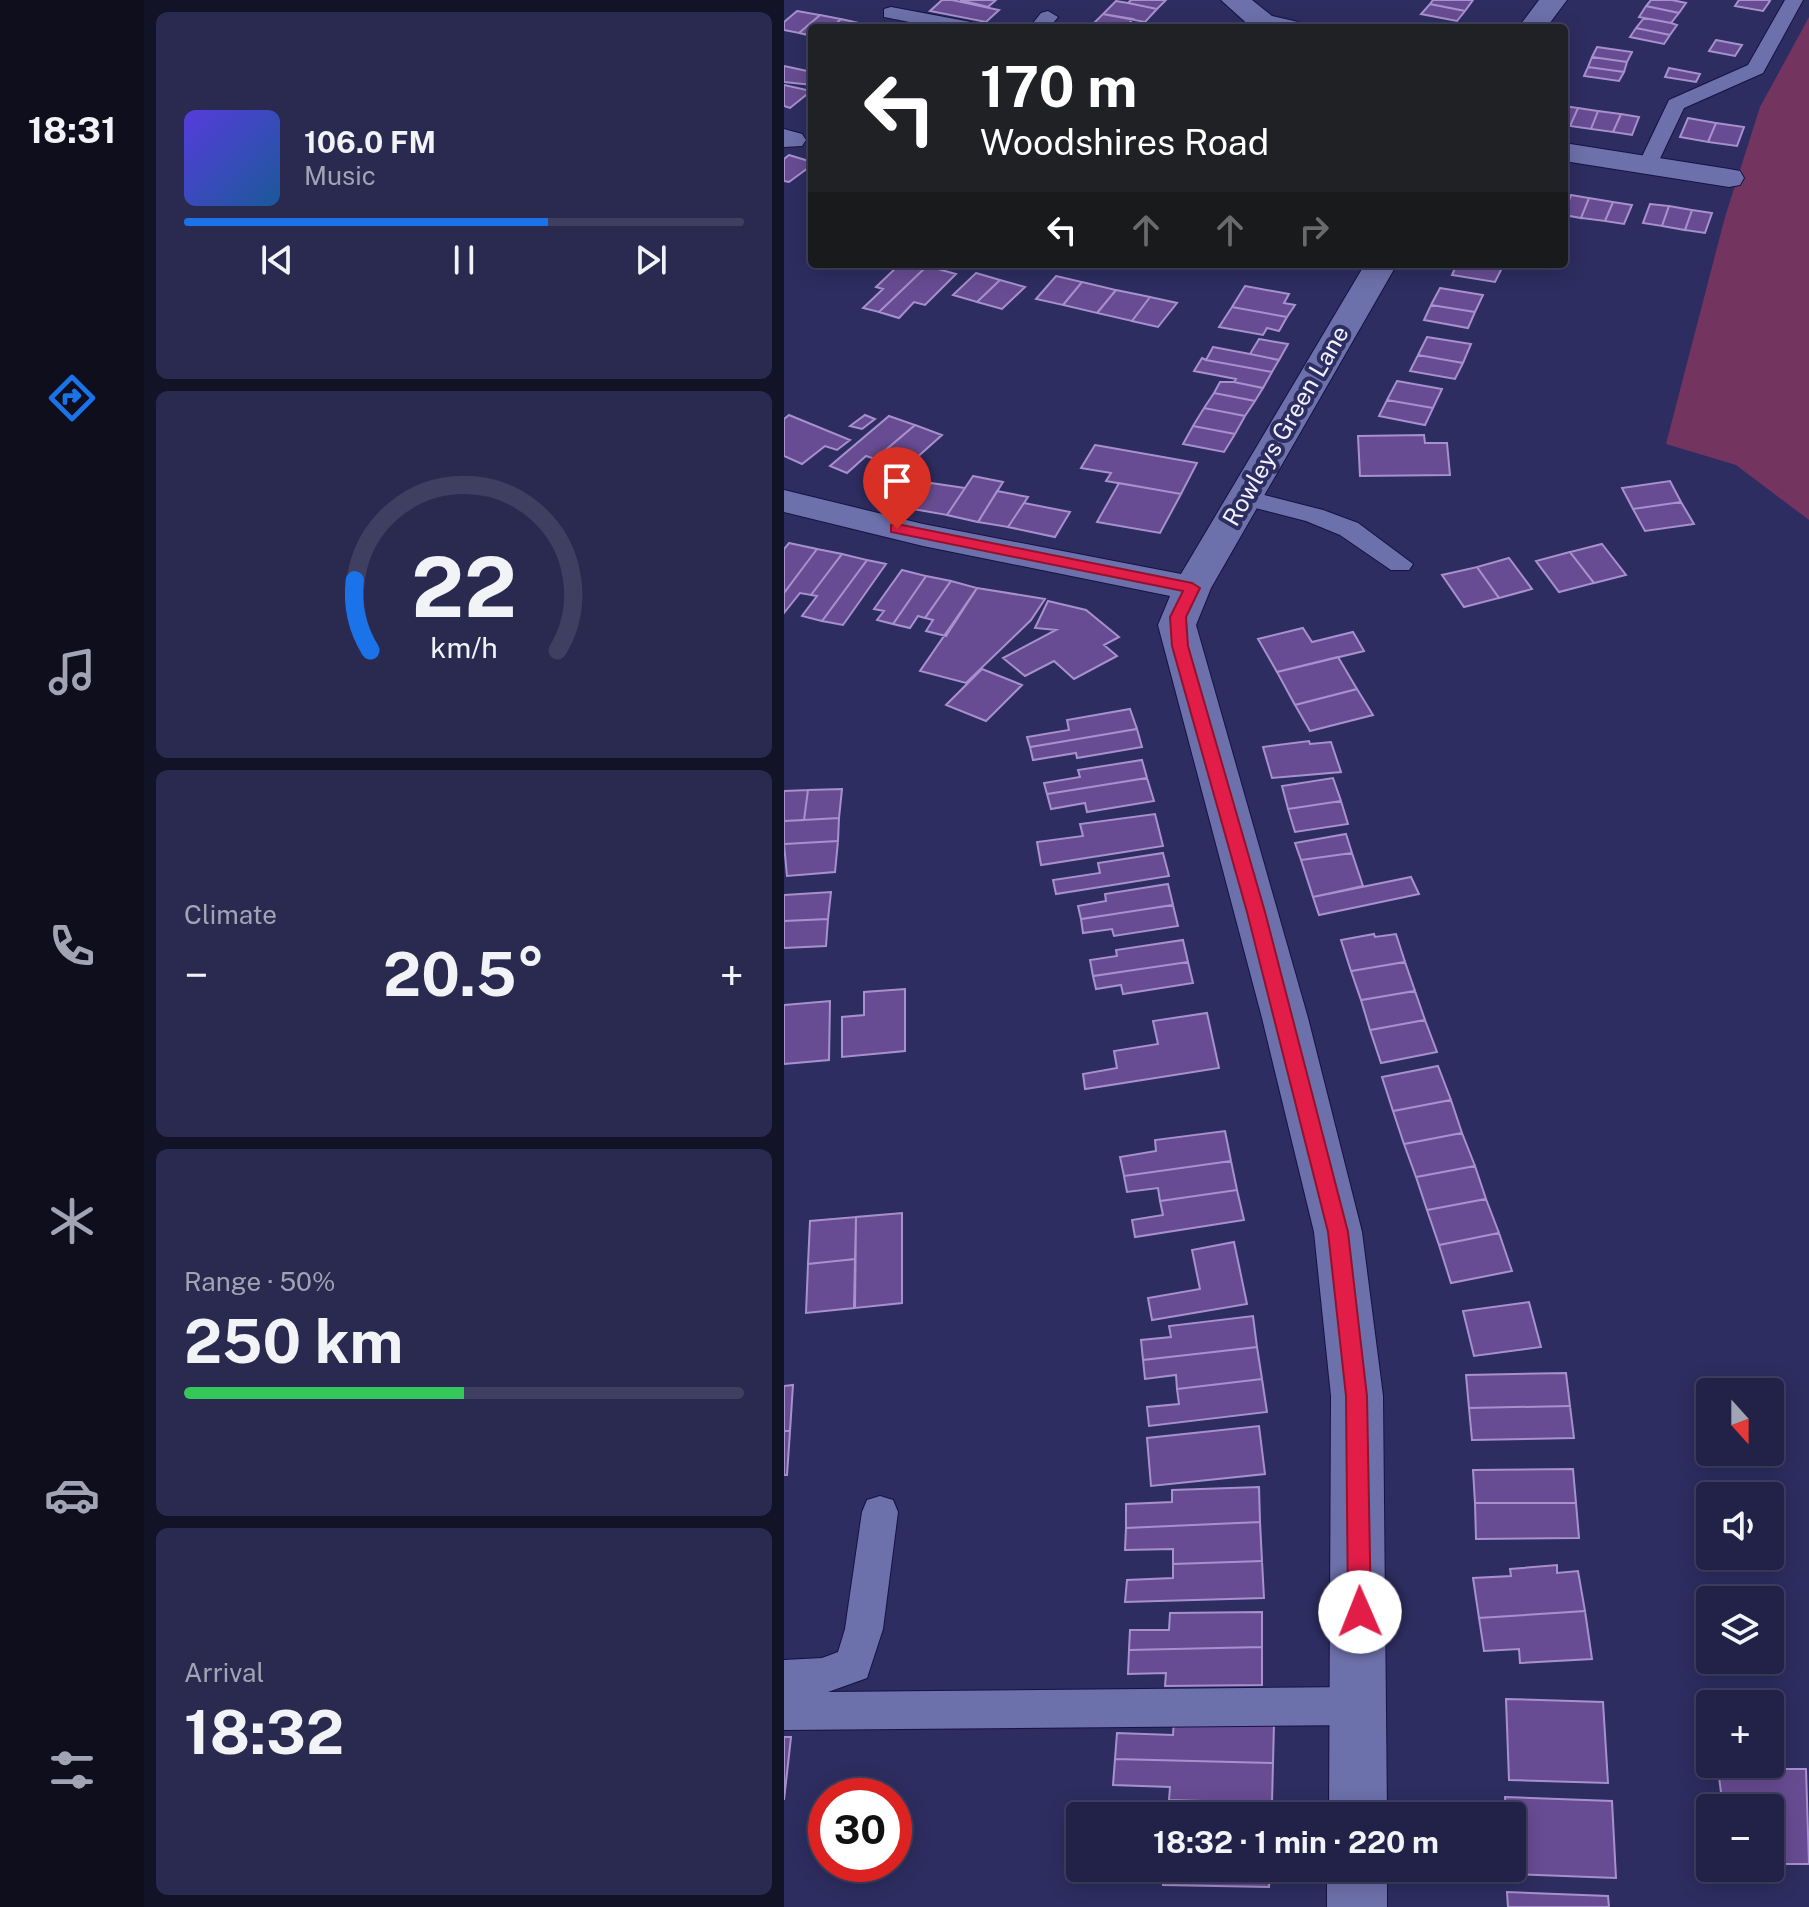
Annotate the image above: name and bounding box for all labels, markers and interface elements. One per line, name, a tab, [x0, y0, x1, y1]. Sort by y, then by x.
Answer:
text: 170 m	[980, 54, 1137, 120]
icon: left	[848, 56, 952, 160]
text: 18:31	[28, 109, 116, 151]
text: Woodshires Road	[980, 121, 1269, 163]
text: 106.0 FM	[304, 124, 436, 160]
text: Music	[304, 160, 376, 191]
icon: left	[1040, 208, 1084, 252]
icon: ahead	[1124, 208, 1168, 252]
icon: ahead	[1208, 208, 1252, 252]
icon: right	[1292, 208, 1336, 252]
icon: previous	[255, 238, 299, 282]
icon: pause	[442, 238, 486, 282]
icon: next	[629, 238, 673, 282]
street label: Rowleys Green Lane	[1216, 320, 1354, 531]
icon: directions	[44, 370, 100, 426]
pin	[863, 447, 931, 529]
icon: arrive	[875, 459, 919, 503]
text: 22	[411, 537, 517, 635]
text: km/h	[430, 631, 498, 664]
icon: music	[44, 644, 100, 700]
text: Climate	[184, 899, 277, 930]
icon: phone	[44, 918, 100, 974]
text: 20.5°	[383, 939, 545, 1010]
text: −	[184, 949, 208, 1001]
text: +	[720, 949, 744, 1001]
icon: climate	[44, 1193, 100, 1249]
text: Range · 50%	[184, 1266, 336, 1297]
text: 250 km	[184, 1306, 403, 1377]
north arrow	[1696, 1378, 1784, 1466]
map controls	[1696, 1378, 1784, 1882]
icon: car	[44, 1467, 100, 1523]
button: sound	[1696, 1482, 1784, 1570]
position arrow	[1318, 1570, 1402, 1654]
button: layers	[1696, 1586, 1784, 1674]
text: Arrival	[184, 1657, 264, 1688]
button: +	[1696, 1690, 1784, 1778]
text: 18:32	[184, 1697, 344, 1768]
icon: filters	[44, 1742, 100, 1798]
speed limit sign: 30	[808, 1778, 912, 1882]
button: −	[1696, 1794, 1784, 1882]
text: 18:32 · 1 min · 220 m	[1153, 1824, 1439, 1860]

